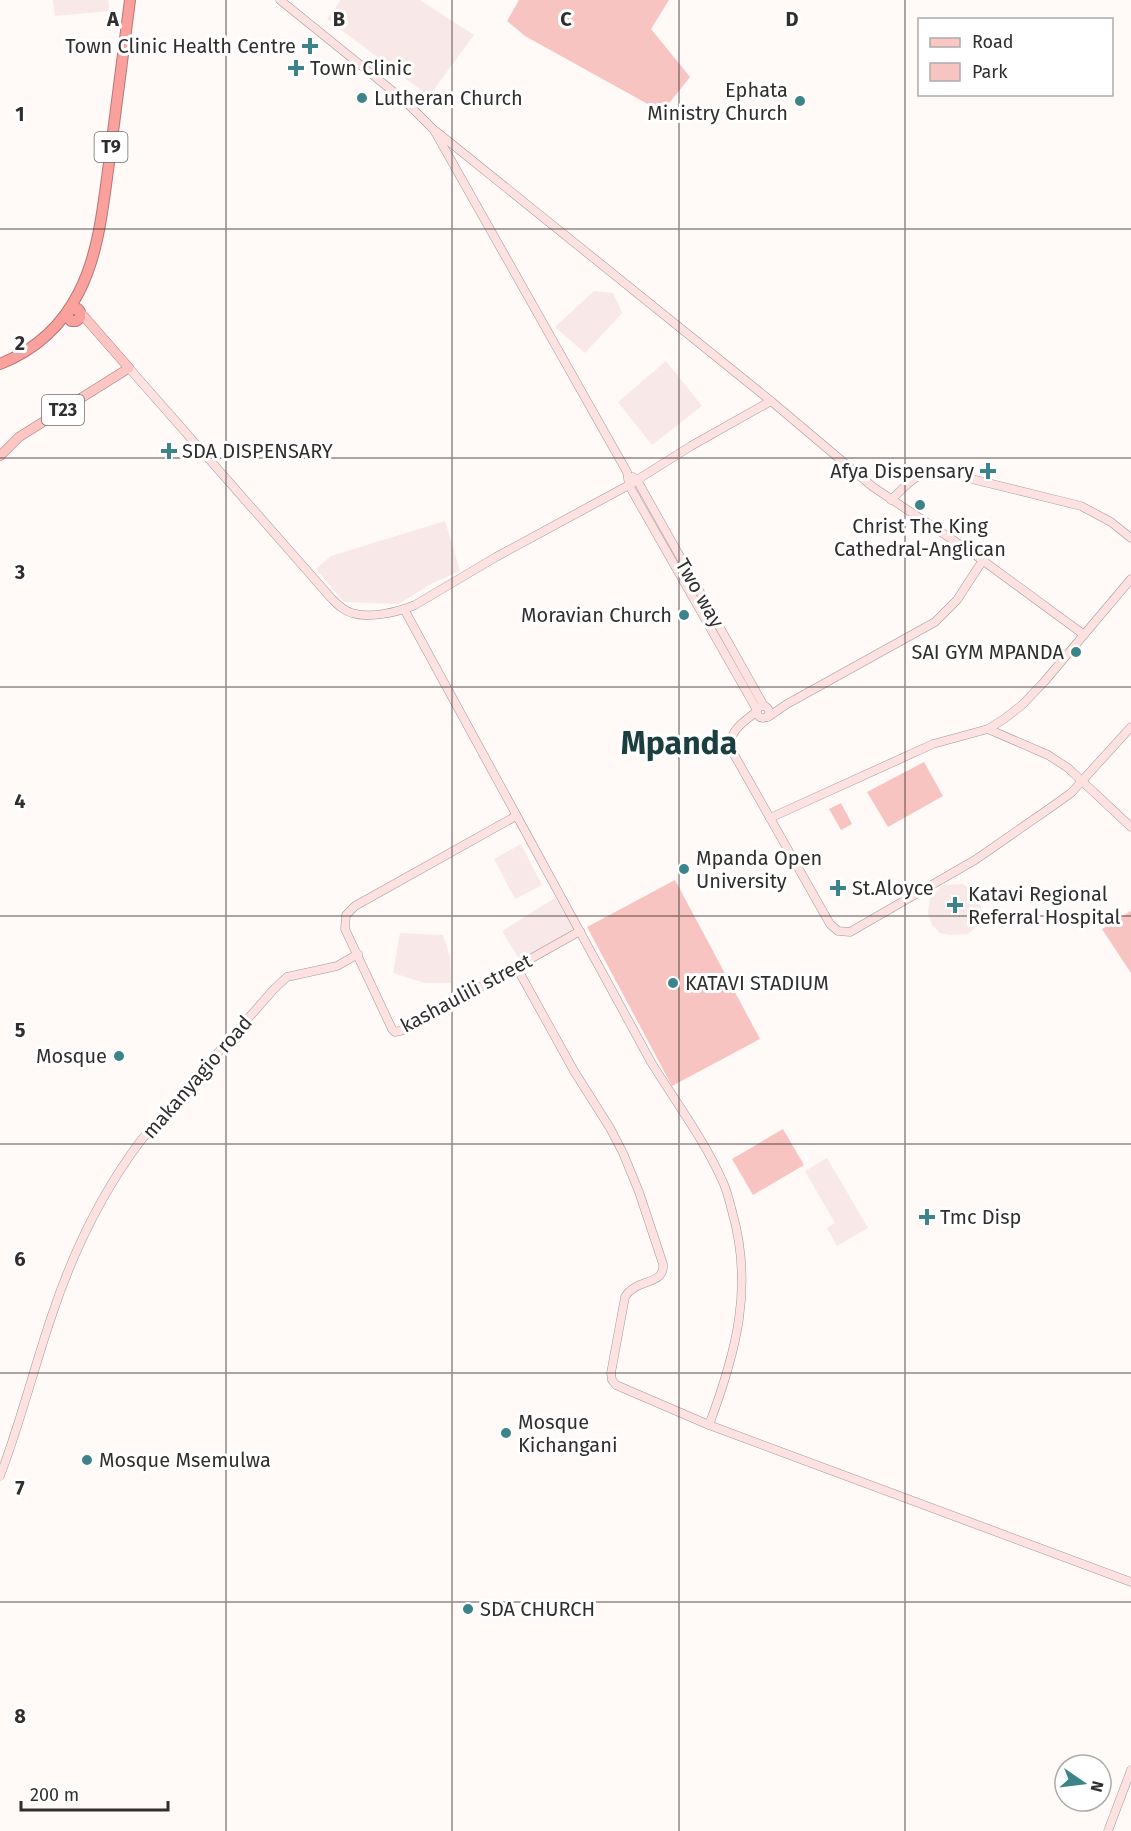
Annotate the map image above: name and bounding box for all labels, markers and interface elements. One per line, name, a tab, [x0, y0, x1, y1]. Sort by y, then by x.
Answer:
text: A	[106, 7, 120, 31]
text: B	[333, 7, 345, 31]
text: C	[560, 7, 572, 31]
text: D	[785, 7, 799, 31]
legend	[918, 18, 1113, 96]
text: Road	[972, 31, 1014, 53]
place label: Town Clinic Health Centre	[65, 34, 296, 58]
marker: Town Clinic Health Centre	[301, 37, 319, 55]
place label: Town Clinic	[310, 56, 412, 80]
marker: Town Clinic	[287, 59, 305, 77]
text: Park	[972, 61, 1008, 83]
place label: Ephata Ministry Church	[647, 78, 788, 125]
place label: Lutheran Church	[374, 86, 523, 110]
marker: Lutheran Church	[355, 91, 369, 105]
marker: Ephata Ministry Church	[793, 94, 807, 108]
text: 1	[15, 102, 25, 126]
road number: T9	[94, 132, 128, 162]
text: 2	[15, 331, 25, 355]
road number: T23	[42, 395, 84, 425]
place label: SDA DISPENSARY	[182, 439, 333, 463]
marker: SDA DISPENSARY	[160, 442, 178, 460]
place label: Afya Dispensary	[830, 459, 974, 483]
marker: Afya Dispensary	[979, 462, 997, 480]
marker: Christ The King Cathedral-Anglican	[913, 498, 927, 512]
place label: Christ The King Cathedral-Anglican	[834, 514, 1006, 561]
street label: Two way	[671, 554, 729, 632]
text: 3	[14, 560, 25, 584]
place label: Moravian Church	[521, 603, 672, 627]
marker: Moravian Church	[677, 608, 691, 622]
place label: SAI GYM MPANDA	[912, 640, 1065, 664]
marker: SAI GYM MPANDA	[1069, 645, 1083, 659]
district label: Mpanda	[621, 724, 737, 762]
text: 4	[14, 789, 26, 813]
place label: Mpanda Open University	[696, 846, 822, 893]
marker: Mpanda Open University	[677, 862, 691, 876]
place label: St.Aloyce	[852, 876, 934, 900]
marker: St.Aloyce	[829, 879, 847, 897]
place label: Katavi Regional Referral Hospital	[968, 882, 1121, 929]
marker: Katavi Regional Referral Hospital	[946, 896, 964, 914]
street label: kashaulili street	[396, 948, 536, 1038]
place label: KATAVI STADIUM	[685, 971, 829, 995]
marker: KATAVI STADIUM	[666, 976, 680, 990]
street label: makanyagio road	[137, 1011, 257, 1143]
text: 5	[15, 1018, 26, 1042]
place label: Mosque	[36, 1044, 107, 1068]
marker: Mosque	[112, 1049, 126, 1063]
place label: Tmc Disp	[940, 1205, 1021, 1229]
marker: Tmc Disp	[918, 1208, 936, 1226]
text: 6	[14, 1247, 26, 1271]
place label: Mosque Kichangani	[518, 1410, 618, 1457]
marker: Mosque Kichangani	[499, 1426, 513, 1440]
place label: Mosque Msemulwa	[99, 1448, 271, 1472]
marker: Mosque Msemulwa	[80, 1453, 94, 1467]
text: 7	[15, 1476, 25, 1500]
place label: SDA CHURCH	[480, 1597, 595, 1621]
marker: SDA CHURCH	[461, 1602, 475, 1616]
text: 8	[14, 1704, 26, 1728]
north arrow	[1053, 1753, 1113, 1813]
scale bar	[21, 1774, 168, 1812]
text: N	[1087, 1779, 1108, 1794]
text: 200 m	[30, 1784, 79, 1806]

